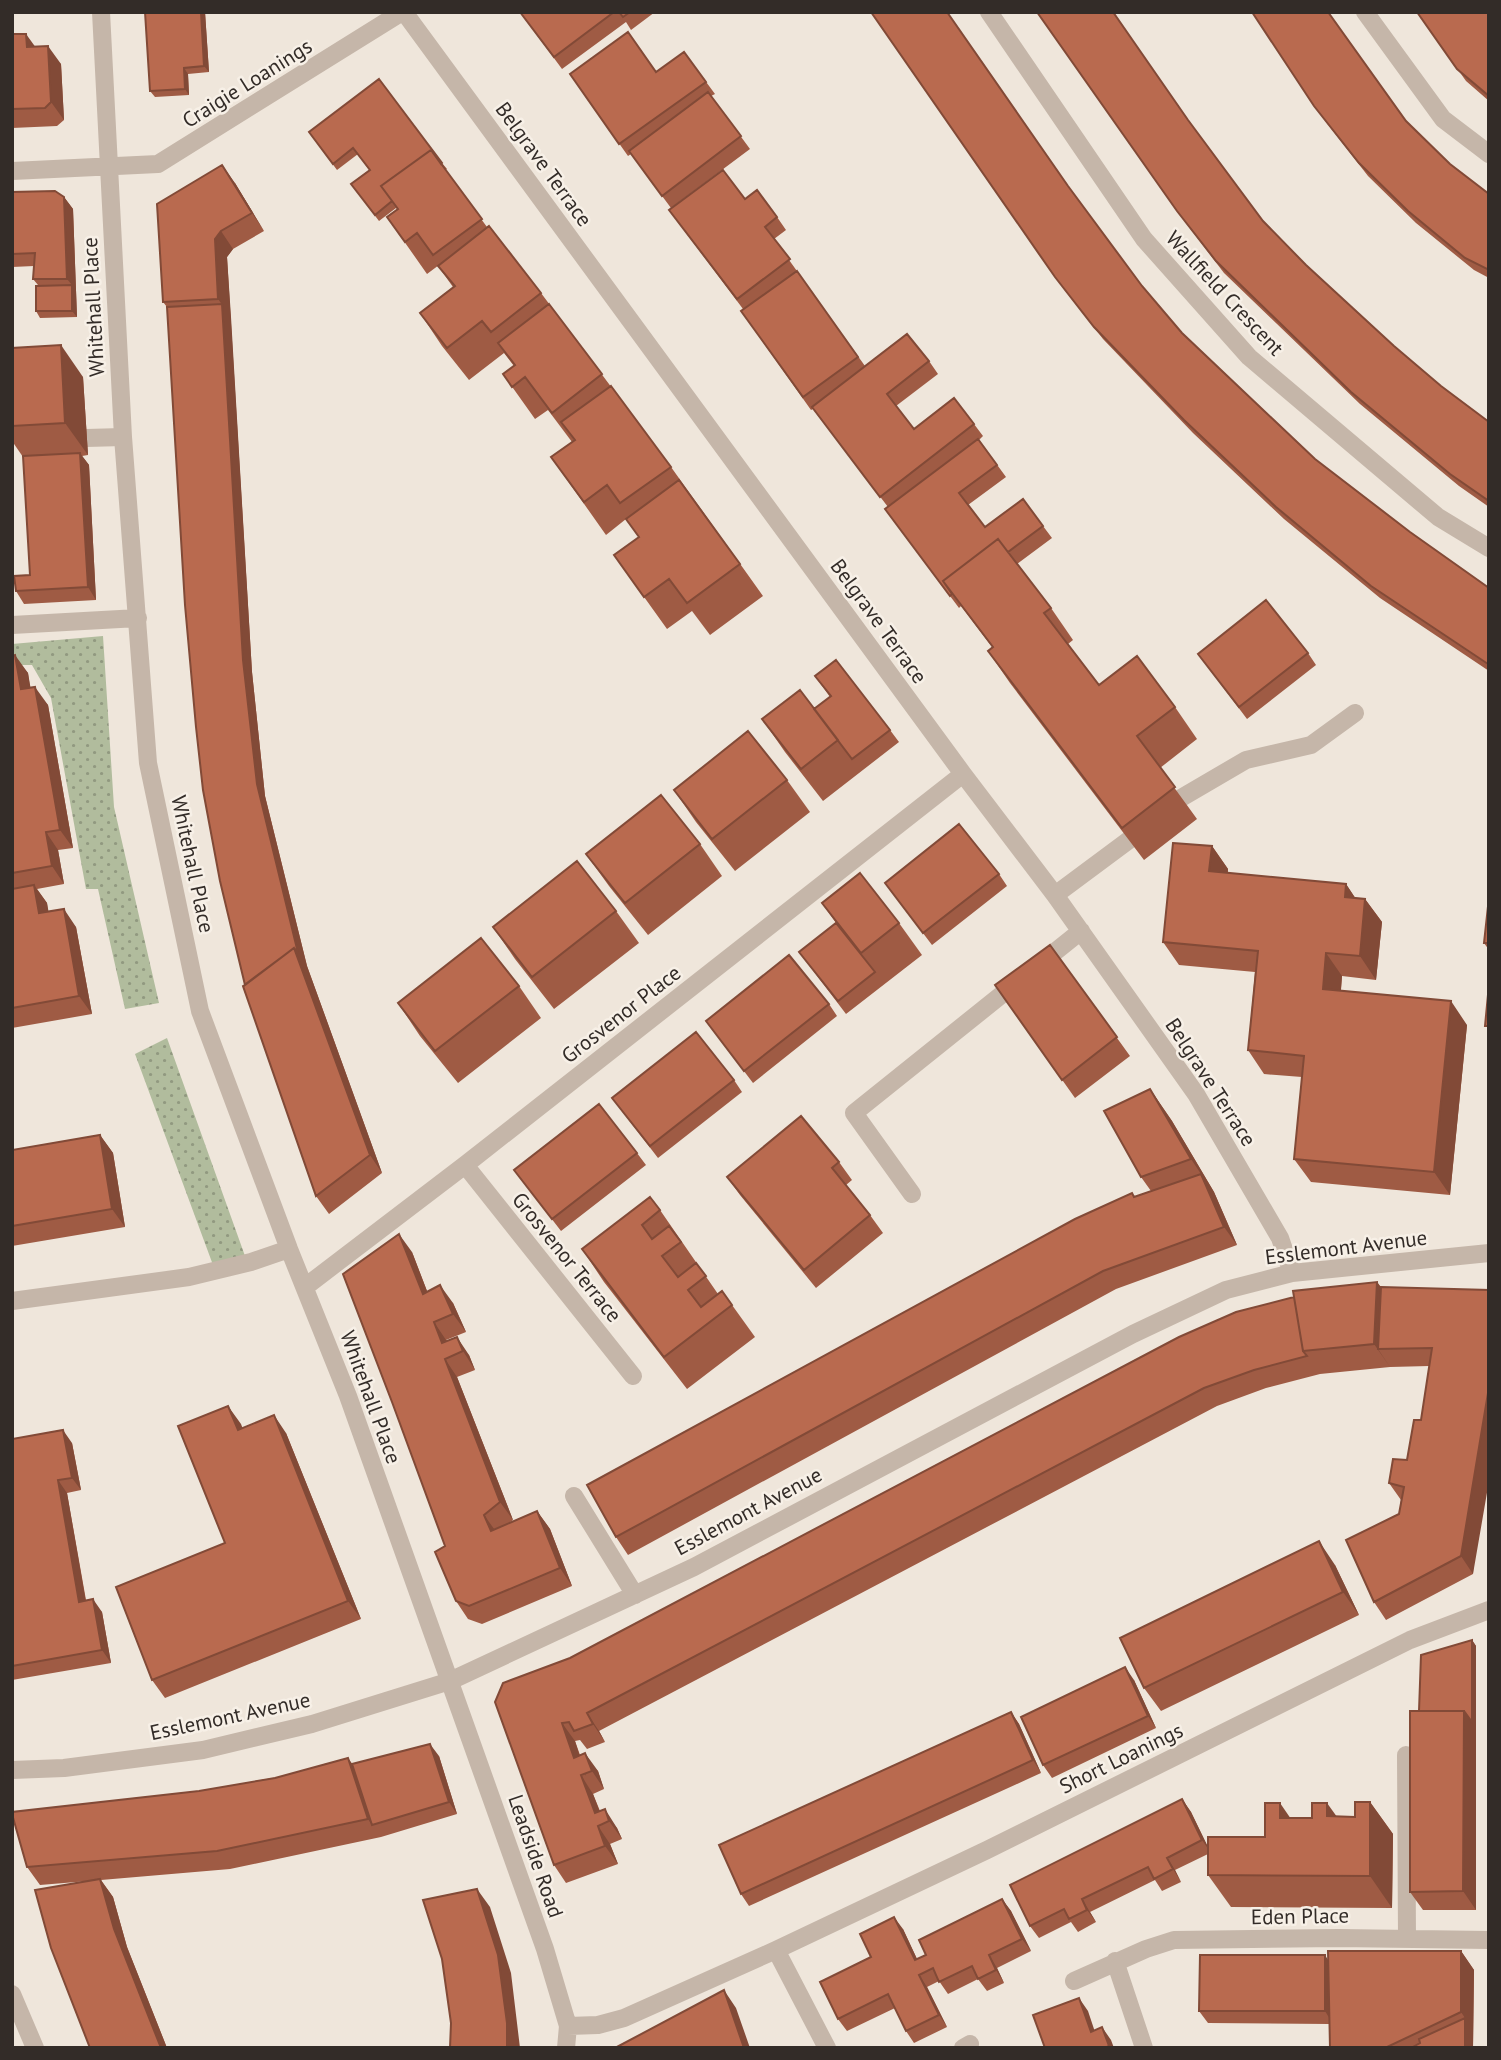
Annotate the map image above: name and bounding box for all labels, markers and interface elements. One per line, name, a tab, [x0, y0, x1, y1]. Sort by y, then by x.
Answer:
street label: Craigie Loanings	[177, 32, 317, 134]
street label: Belgrave Terrace	[490, 96, 598, 232]
street label: Wallfield Crescent	[1160, 225, 1290, 361]
street label: Whitehall Place	[76, 236, 110, 378]
street label: Belgrave Terrace	[825, 553, 933, 689]
street label: Whitehall Place	[165, 793, 221, 935]
street label: Grosvenor Place	[556, 959, 686, 1069]
street label: Belgrave Terrace	[1160, 1013, 1262, 1151]
street label: Grosvenor Terrace	[506, 1187, 628, 1327]
street label: Esslemont Avenue	[1263, 1224, 1429, 1270]
street label: Whitehall Place	[334, 1327, 408, 1467]
street label: Esslemont Avenue	[670, 1461, 826, 1561]
street label: Esslemont Avenue	[147, 1686, 313, 1746]
street label: Short Loanings	[1055, 1716, 1187, 1800]
street label: Leadside Road	[502, 1791, 570, 1921]
street label: Eden Place	[1251, 1902, 1349, 1930]

